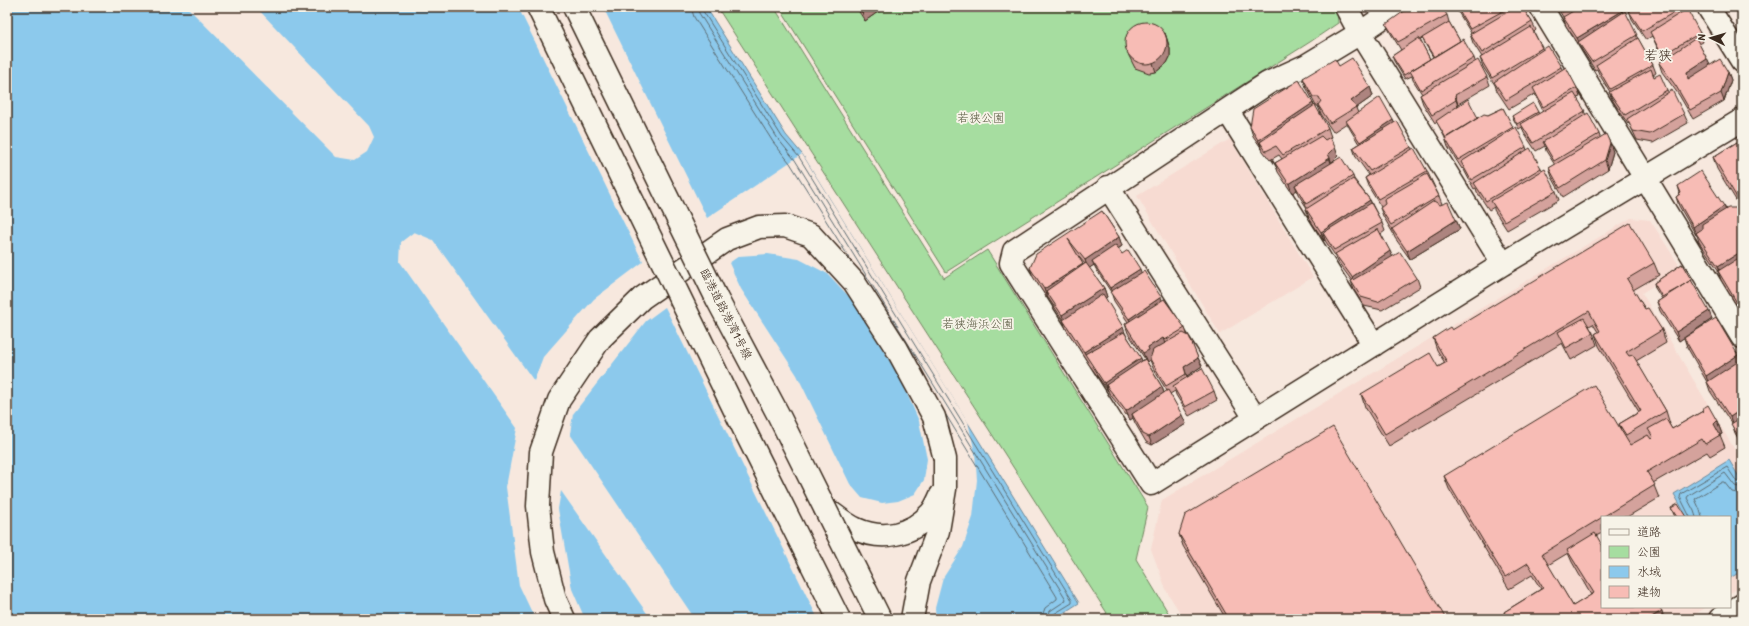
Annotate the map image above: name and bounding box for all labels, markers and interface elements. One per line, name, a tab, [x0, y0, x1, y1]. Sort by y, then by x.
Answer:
north arrow	[1691, 18, 1731, 58]
text: N	[1694, 33, 1708, 41]
district label: 若狭	[1644, 45, 1672, 64]
park label: 若狭公園	[957, 109, 1005, 126]
street label: 臨港道路港湾1号線	[696, 265, 757, 362]
park label: 若狭海浜公園	[942, 315, 1014, 332]
legend	[1601, 516, 1731, 608]
text: 道路	[1637, 523, 1661, 540]
text: 公園	[1637, 543, 1661, 560]
text: 水域	[1637, 563, 1661, 580]
text: 建物	[1637, 583, 1661, 600]

